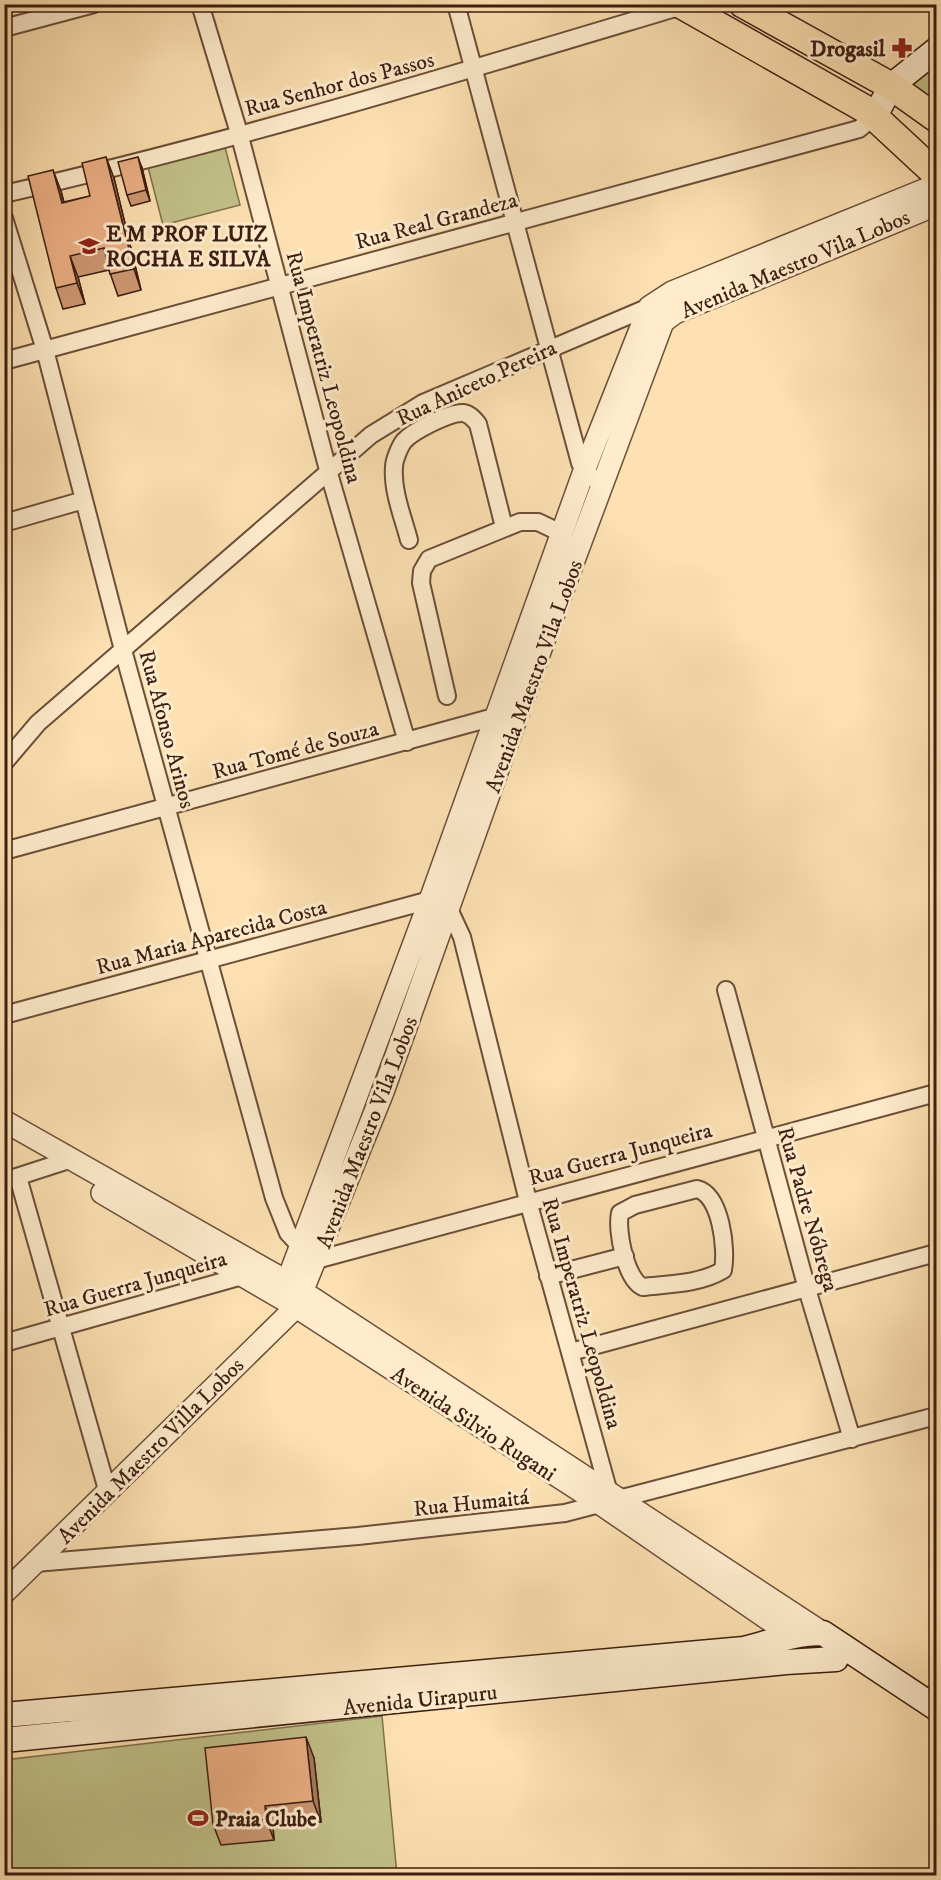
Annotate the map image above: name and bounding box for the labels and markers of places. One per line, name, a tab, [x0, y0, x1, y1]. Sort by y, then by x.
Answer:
place label: Drogasil	[810, 36, 885, 63]
pharmacy icon: Drogasil	[890, 36, 914, 60]
place label: E M PROF LUIZ ROCHA E SILVA	[106, 221, 271, 273]
school or university icon: E M PROF LUIZ ROCHA E SILVA	[77, 234, 101, 258]
sports icon: Praia Clube	[186, 1806, 210, 1830]
place label: Praia Clube	[215, 1806, 316, 1833]

